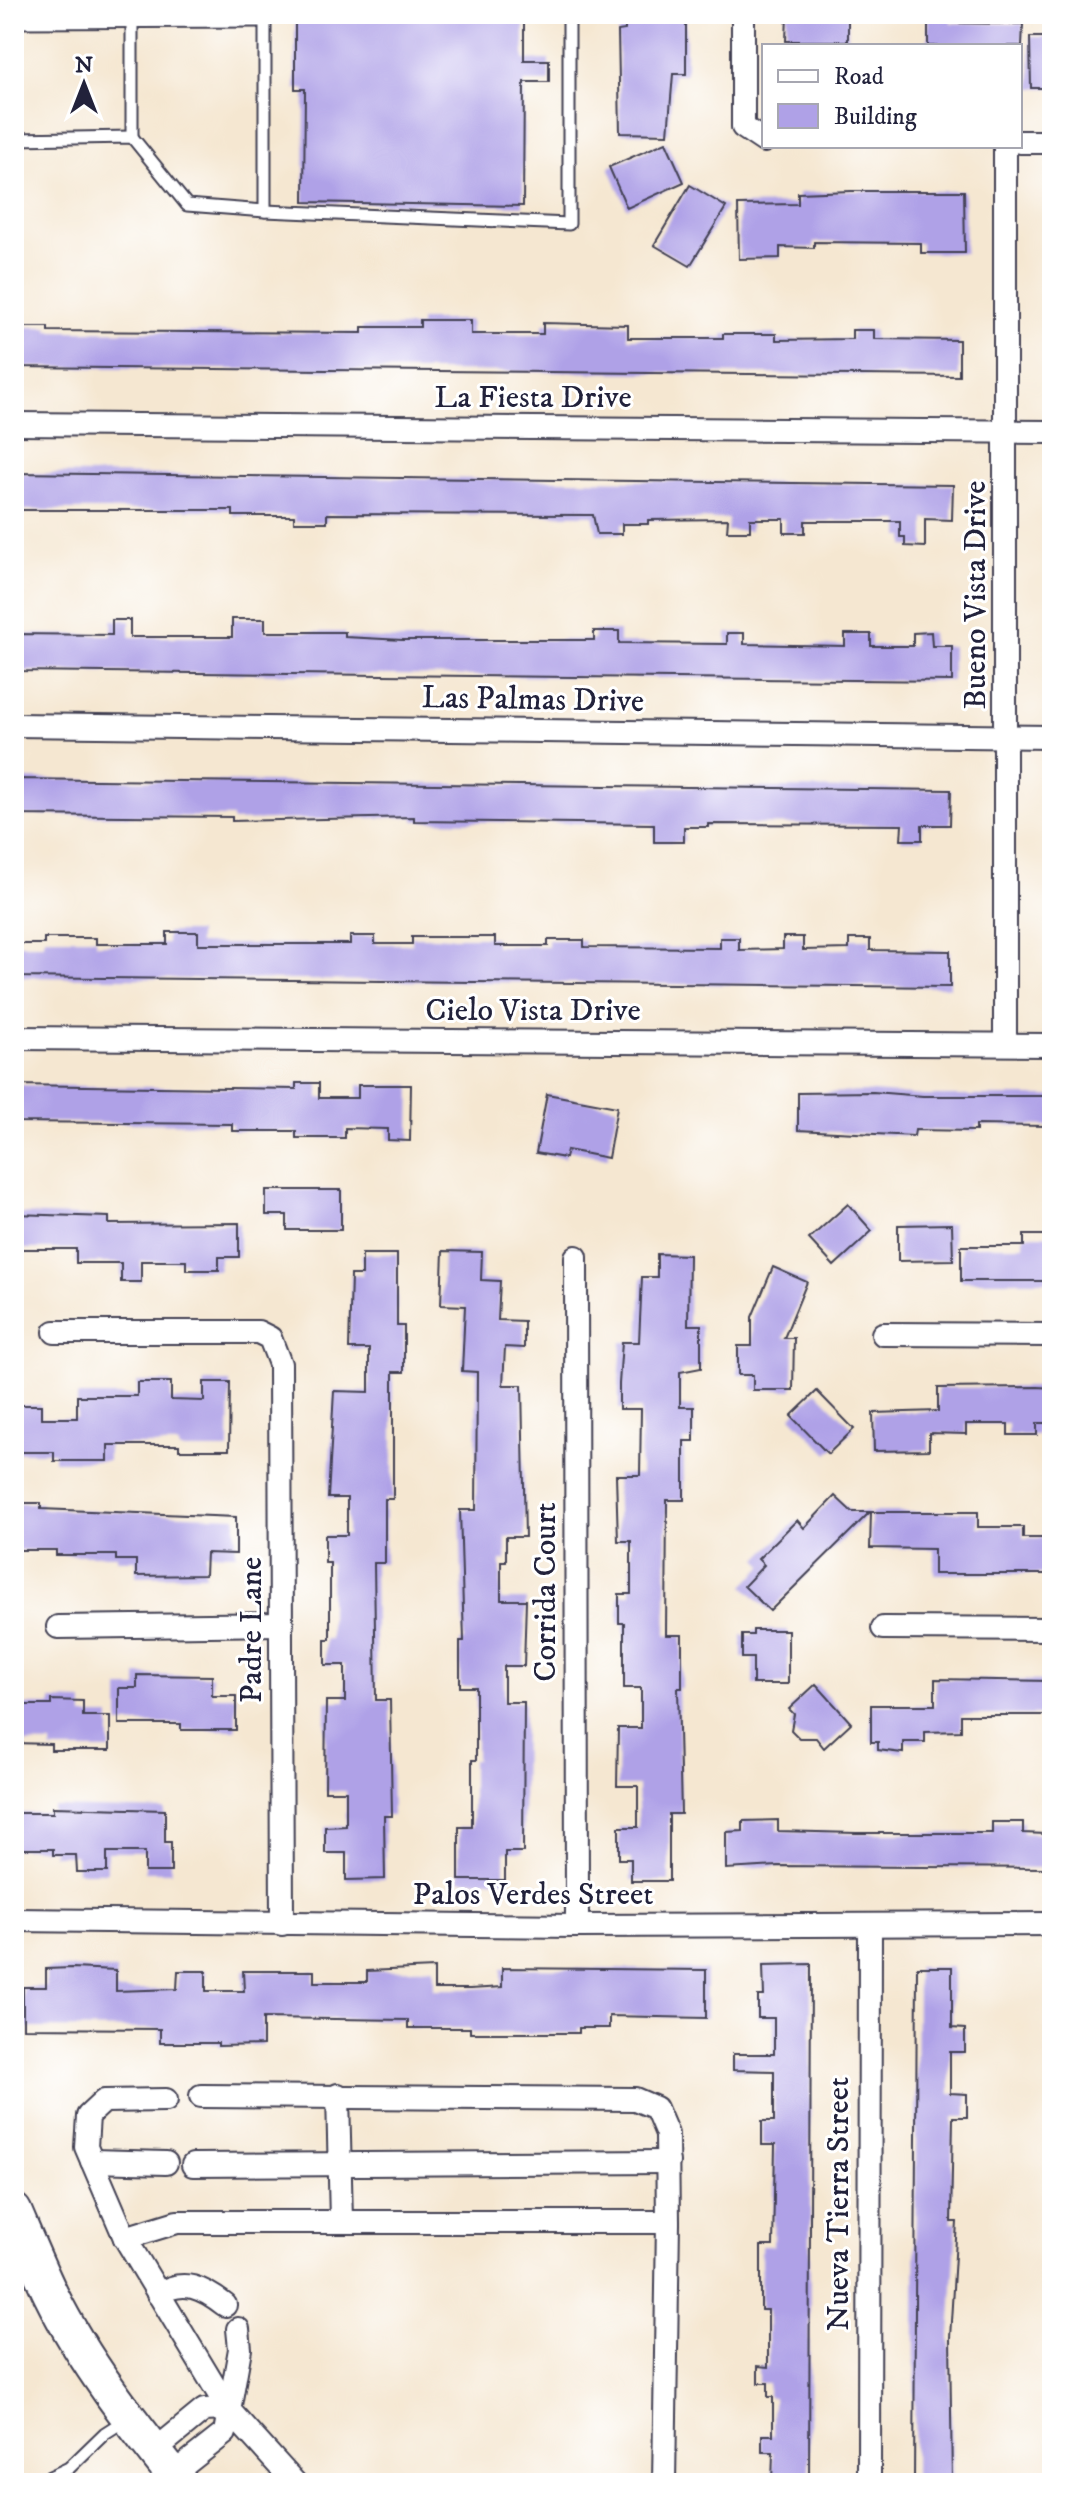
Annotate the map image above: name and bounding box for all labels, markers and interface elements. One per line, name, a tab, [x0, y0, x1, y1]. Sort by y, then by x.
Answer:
north arrow	[44, 44, 124, 124]
legend	[762, 44, 1022, 148]
text: N	[75, 52, 93, 79]
text: Road	[834, 62, 884, 92]
text: Building	[834, 102, 917, 132]
street label: La Fiesta Drive	[434, 378, 632, 418]
street label: Bueno Vista Drive	[956, 481, 996, 709]
street label: Las Palmas Drive	[421, 678, 645, 722]
street label: Cielo Vista Drive	[425, 991, 641, 1031]
street label: Corrida Court	[526, 1502, 566, 1682]
street label: Padre Lane	[232, 1557, 272, 1703]
street label: Palos Verdes Street	[413, 1875, 653, 1915]
street label: Nueva Tierra Street	[819, 2077, 859, 2331]

